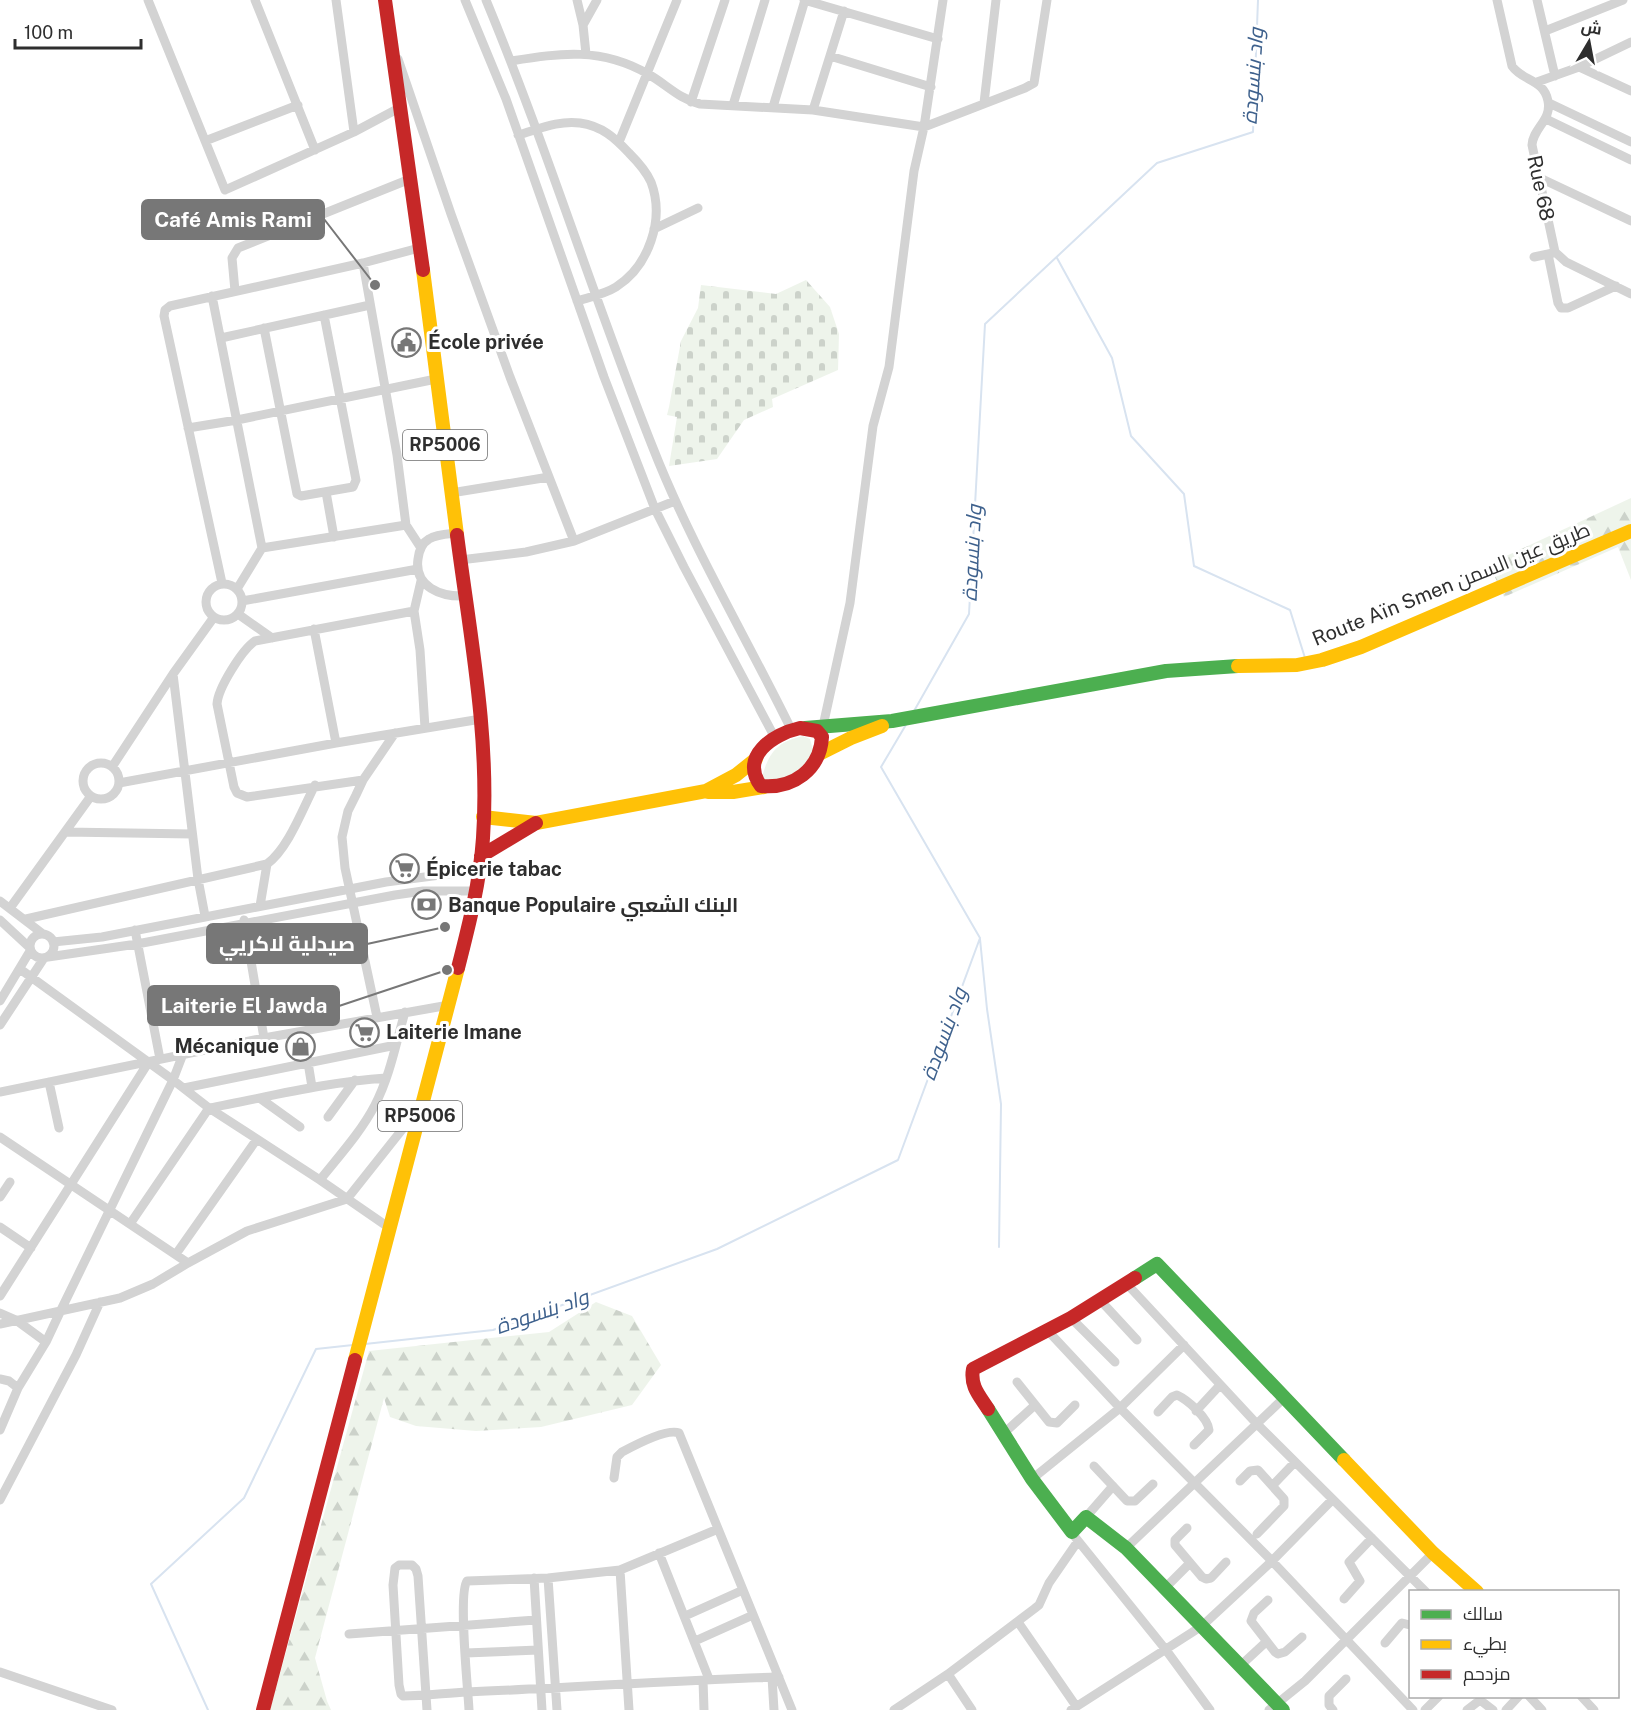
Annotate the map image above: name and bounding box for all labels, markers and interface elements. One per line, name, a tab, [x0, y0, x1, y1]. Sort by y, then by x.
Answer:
scale bar	[15, 12, 141, 50]
north arrow	[1559, 12, 1619, 72]
text: ش	[1580, 17, 1603, 39]
text: 100 m	[24, 22, 73, 43]
water label: واد بنسودة	[1237, 25, 1268, 125]
street label: Rue 68	[1522, 153, 1560, 223]
callout: Café Amis Rami	[142, 200, 324, 239]
text: Café Amis Rami	[154, 207, 312, 232]
public building icon: École privée	[391, 326, 423, 358]
place label: École privée	[428, 329, 544, 354]
road number: RP5006	[403, 430, 487, 460]
water label: واد بنسودة	[956, 502, 987, 602]
street label: Route Aïn Smen طريق عين السمن	[1309, 517, 1594, 652]
supermarket icon: Épicerie tabac	[389, 853, 421, 885]
place label: Épicerie tabac	[426, 856, 562, 881]
bank icon: Banque Populaire البنك الشعبي	[411, 889, 443, 921]
place label: Banque Populaire البنك الشعبي	[448, 893, 738, 922]
callout: صيدلية لاكريي	[207, 924, 367, 963]
text: صيدلية لاكريي	[219, 931, 355, 961]
water label: واد بنسودة	[915, 983, 972, 1084]
callout: Laiterie El Jawda	[148, 986, 339, 1025]
text: Laiterie El Jawda	[161, 993, 327, 1018]
supermarket icon: Laiterie Imane	[349, 1016, 381, 1048]
place label: Laiterie Imane	[386, 1020, 522, 1044]
shop icon: Mécanique	[284, 1030, 316, 1062]
place label: Mécanique	[174, 1034, 279, 1058]
road number: RP5006	[378, 1101, 462, 1131]
water label: واد بنسودة	[492, 1283, 593, 1339]
legend	[1409, 1590, 1619, 1698]
text: سالك	[1463, 1603, 1503, 1624]
text: بطيء	[1463, 1633, 1507, 1658]
text: مزدحم	[1463, 1663, 1511, 1686]

